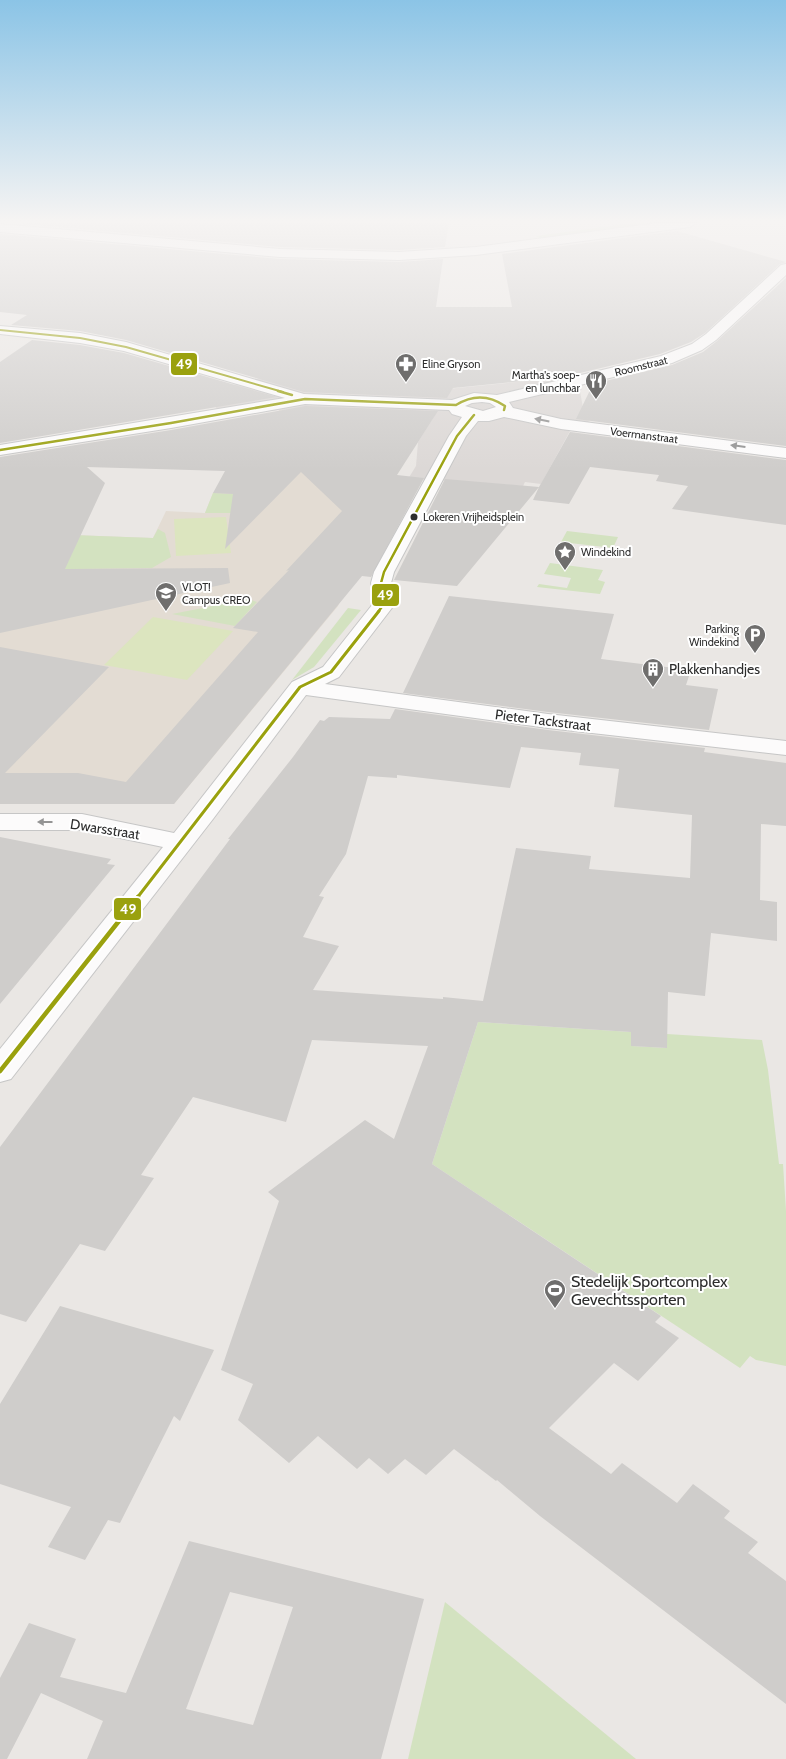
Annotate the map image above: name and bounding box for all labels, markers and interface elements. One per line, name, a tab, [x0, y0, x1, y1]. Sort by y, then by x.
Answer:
line badge: 49	[170, 352, 198, 376]
pharmacy icon: Eline Gryson	[394, 352, 418, 383]
street label: Roomstraat	[613, 353, 669, 379]
text: 49	[176, 355, 192, 373]
place label: Eline Gryson	[422, 357, 480, 371]
place label: Martha's soep- en lunchbar	[512, 368, 581, 395]
restaurant icon: Martha's soep- en lunchbar	[584, 369, 608, 400]
one-way arrow	[534, 416, 550, 424]
street label: Voermanstraat	[609, 424, 679, 446]
one-way arrow	[729, 442, 745, 450]
place label: Lokeren Vrijheidsplein	[423, 510, 524, 524]
marker: Lokeren Vrijheidsplein	[409, 512, 419, 522]
place icon: Windekind	[553, 540, 577, 571]
place label: Windekind	[581, 545, 631, 559]
place label: VLOT! Campus CREO	[182, 580, 251, 607]
school or university icon: VLOT! Campus CREO	[154, 581, 178, 612]
line badge: 49	[371, 583, 400, 607]
text: 49	[377, 586, 393, 604]
place label: Parking Windekind	[689, 622, 740, 649]
parking icon: Parking Windekind	[743, 623, 767, 654]
building icon: Plakkenhandjes	[641, 657, 665, 688]
place label: Plakkenhandjes	[669, 660, 760, 678]
street label: Pieter Tackstraat	[494, 705, 592, 735]
street label: Dwarsstraat	[69, 815, 141, 843]
one-way arrow	[37, 818, 53, 826]
line badge: 49	[113, 897, 142, 921]
text: 49	[120, 900, 136, 918]
place label: Stedelijk Sportcomplex Gevechtssporten	[571, 1272, 728, 1309]
sports icon: Stedelijk Sportcomplex Gevechtssporten	[543, 1278, 567, 1309]

